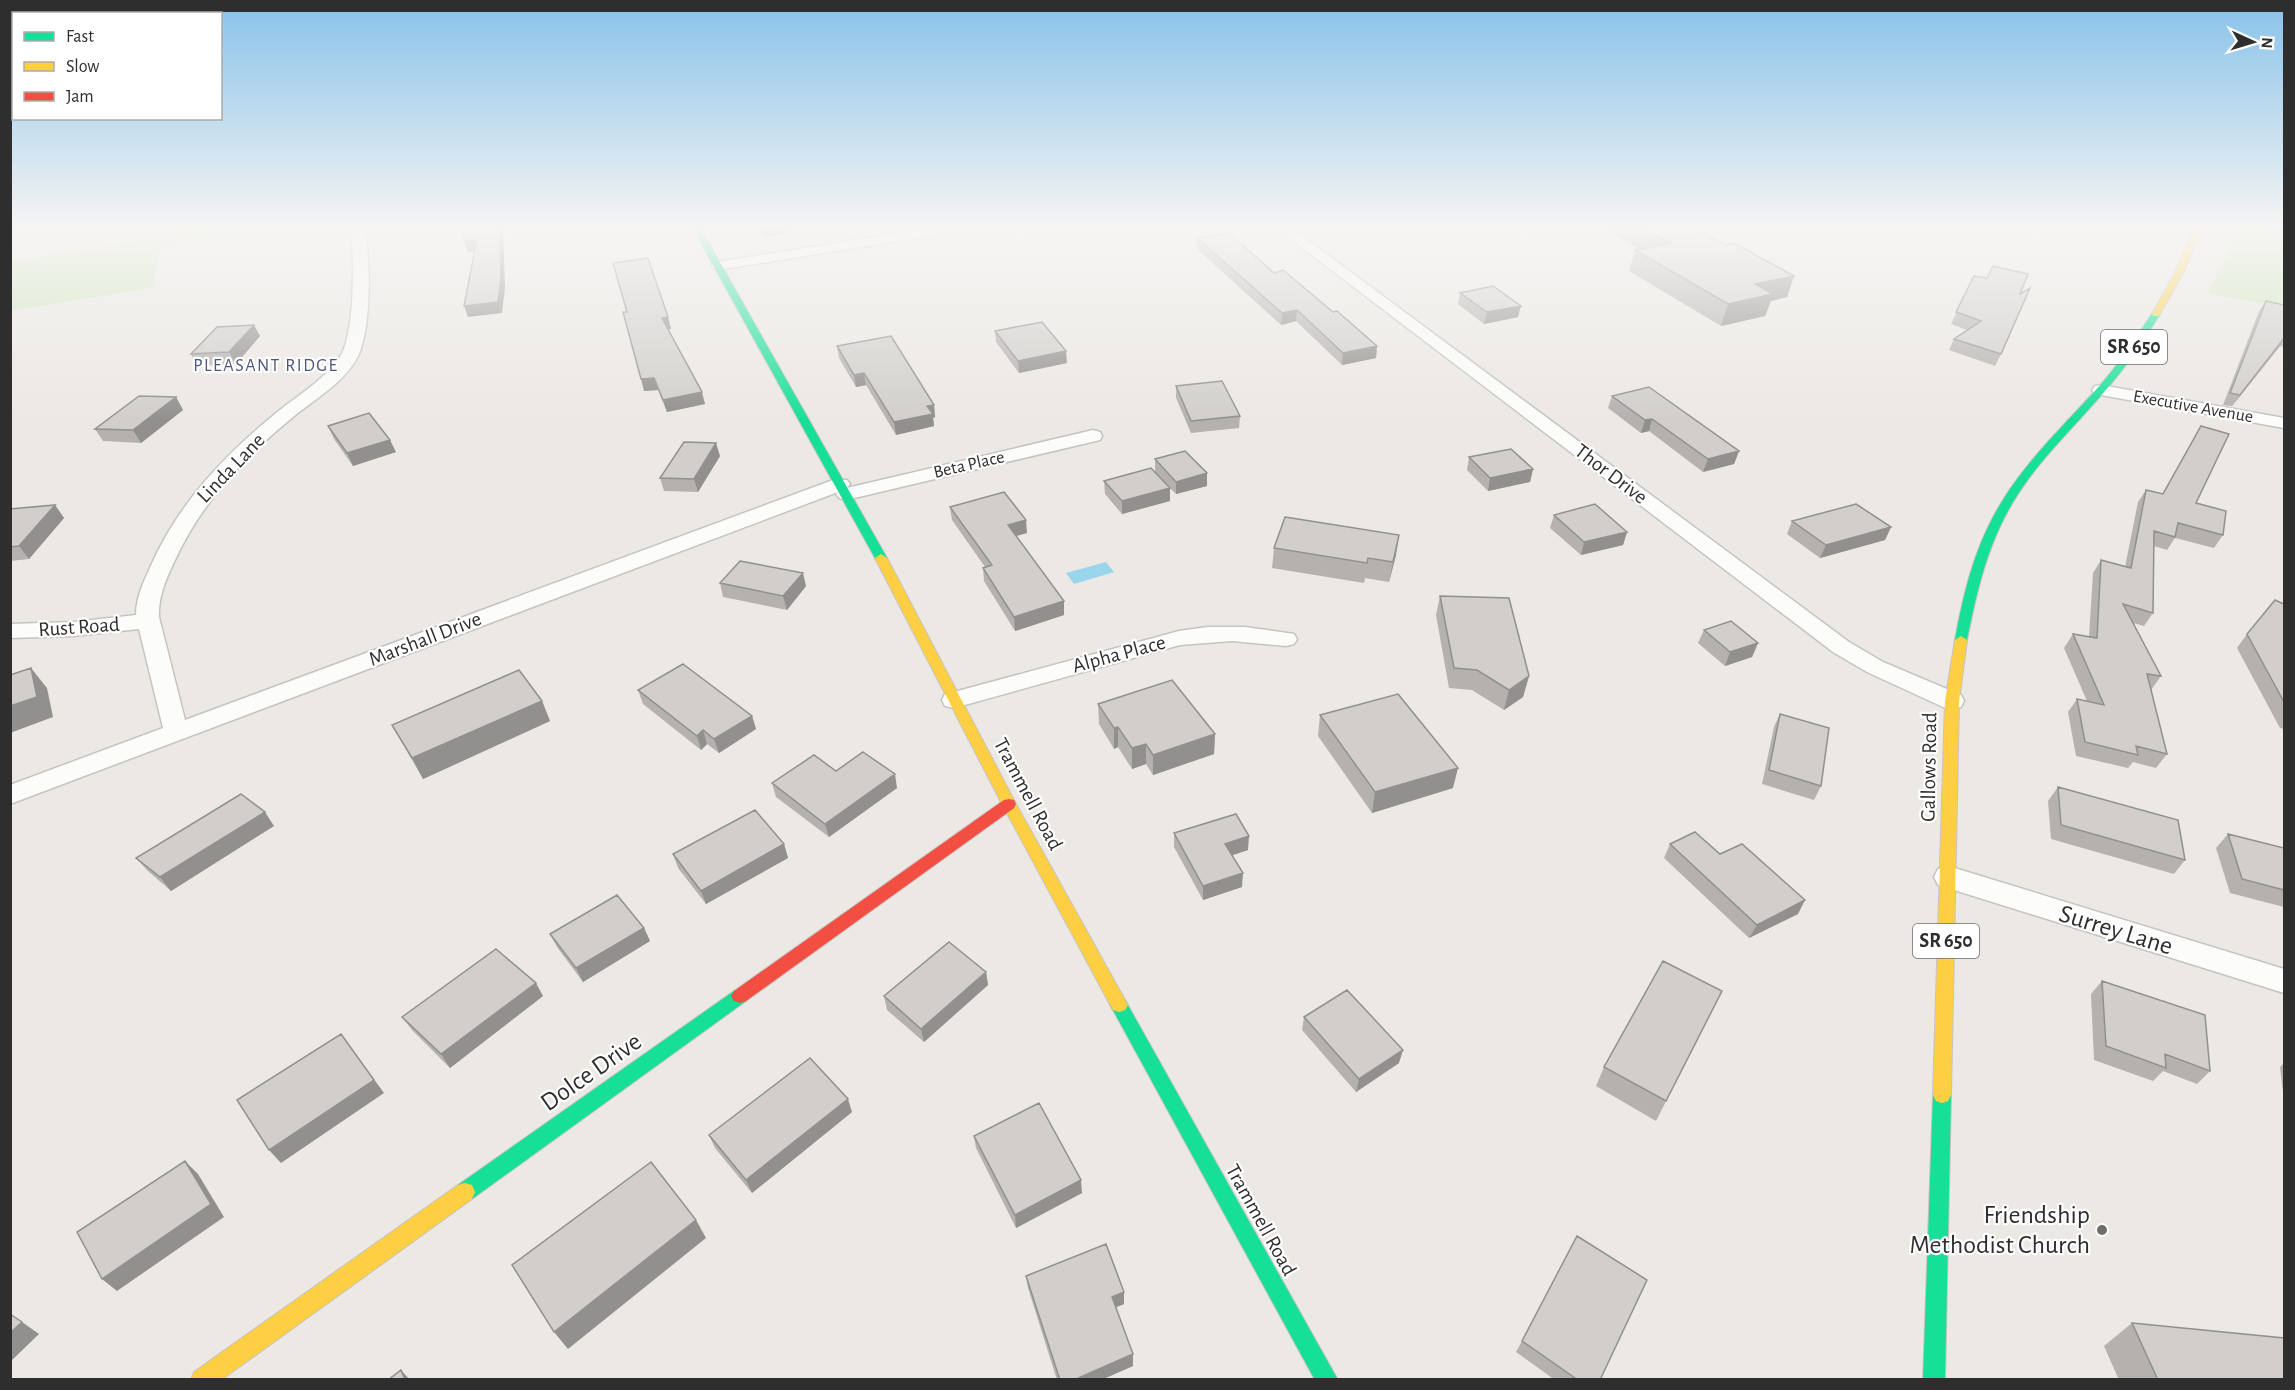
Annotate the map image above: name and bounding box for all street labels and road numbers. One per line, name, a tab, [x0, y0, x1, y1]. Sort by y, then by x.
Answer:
road number: SR 650	[2101, 330, 2167, 364]
street label: Executive Avenue	[2131, 388, 2255, 426]
street label: Linda Lane	[193, 429, 269, 507]
street label: Thor Drive	[1571, 440, 1651, 508]
street label: Beta Place	[932, 448, 1006, 482]
street label: Marshall Drive	[366, 608, 484, 670]
street label: Rust Road	[38, 614, 121, 640]
street label: Alpha Place	[1070, 631, 1168, 677]
street label: Gallows Road	[1918, 712, 1940, 822]
street label: Trammell Road	[990, 734, 1066, 854]
street label: Surrey Lane	[2056, 900, 2176, 960]
road number: SR 650	[1913, 924, 1979, 958]
street label: Dolce Drive	[536, 1028, 646, 1116]
street label: Trammell Road	[1222, 1161, 1300, 1279]

